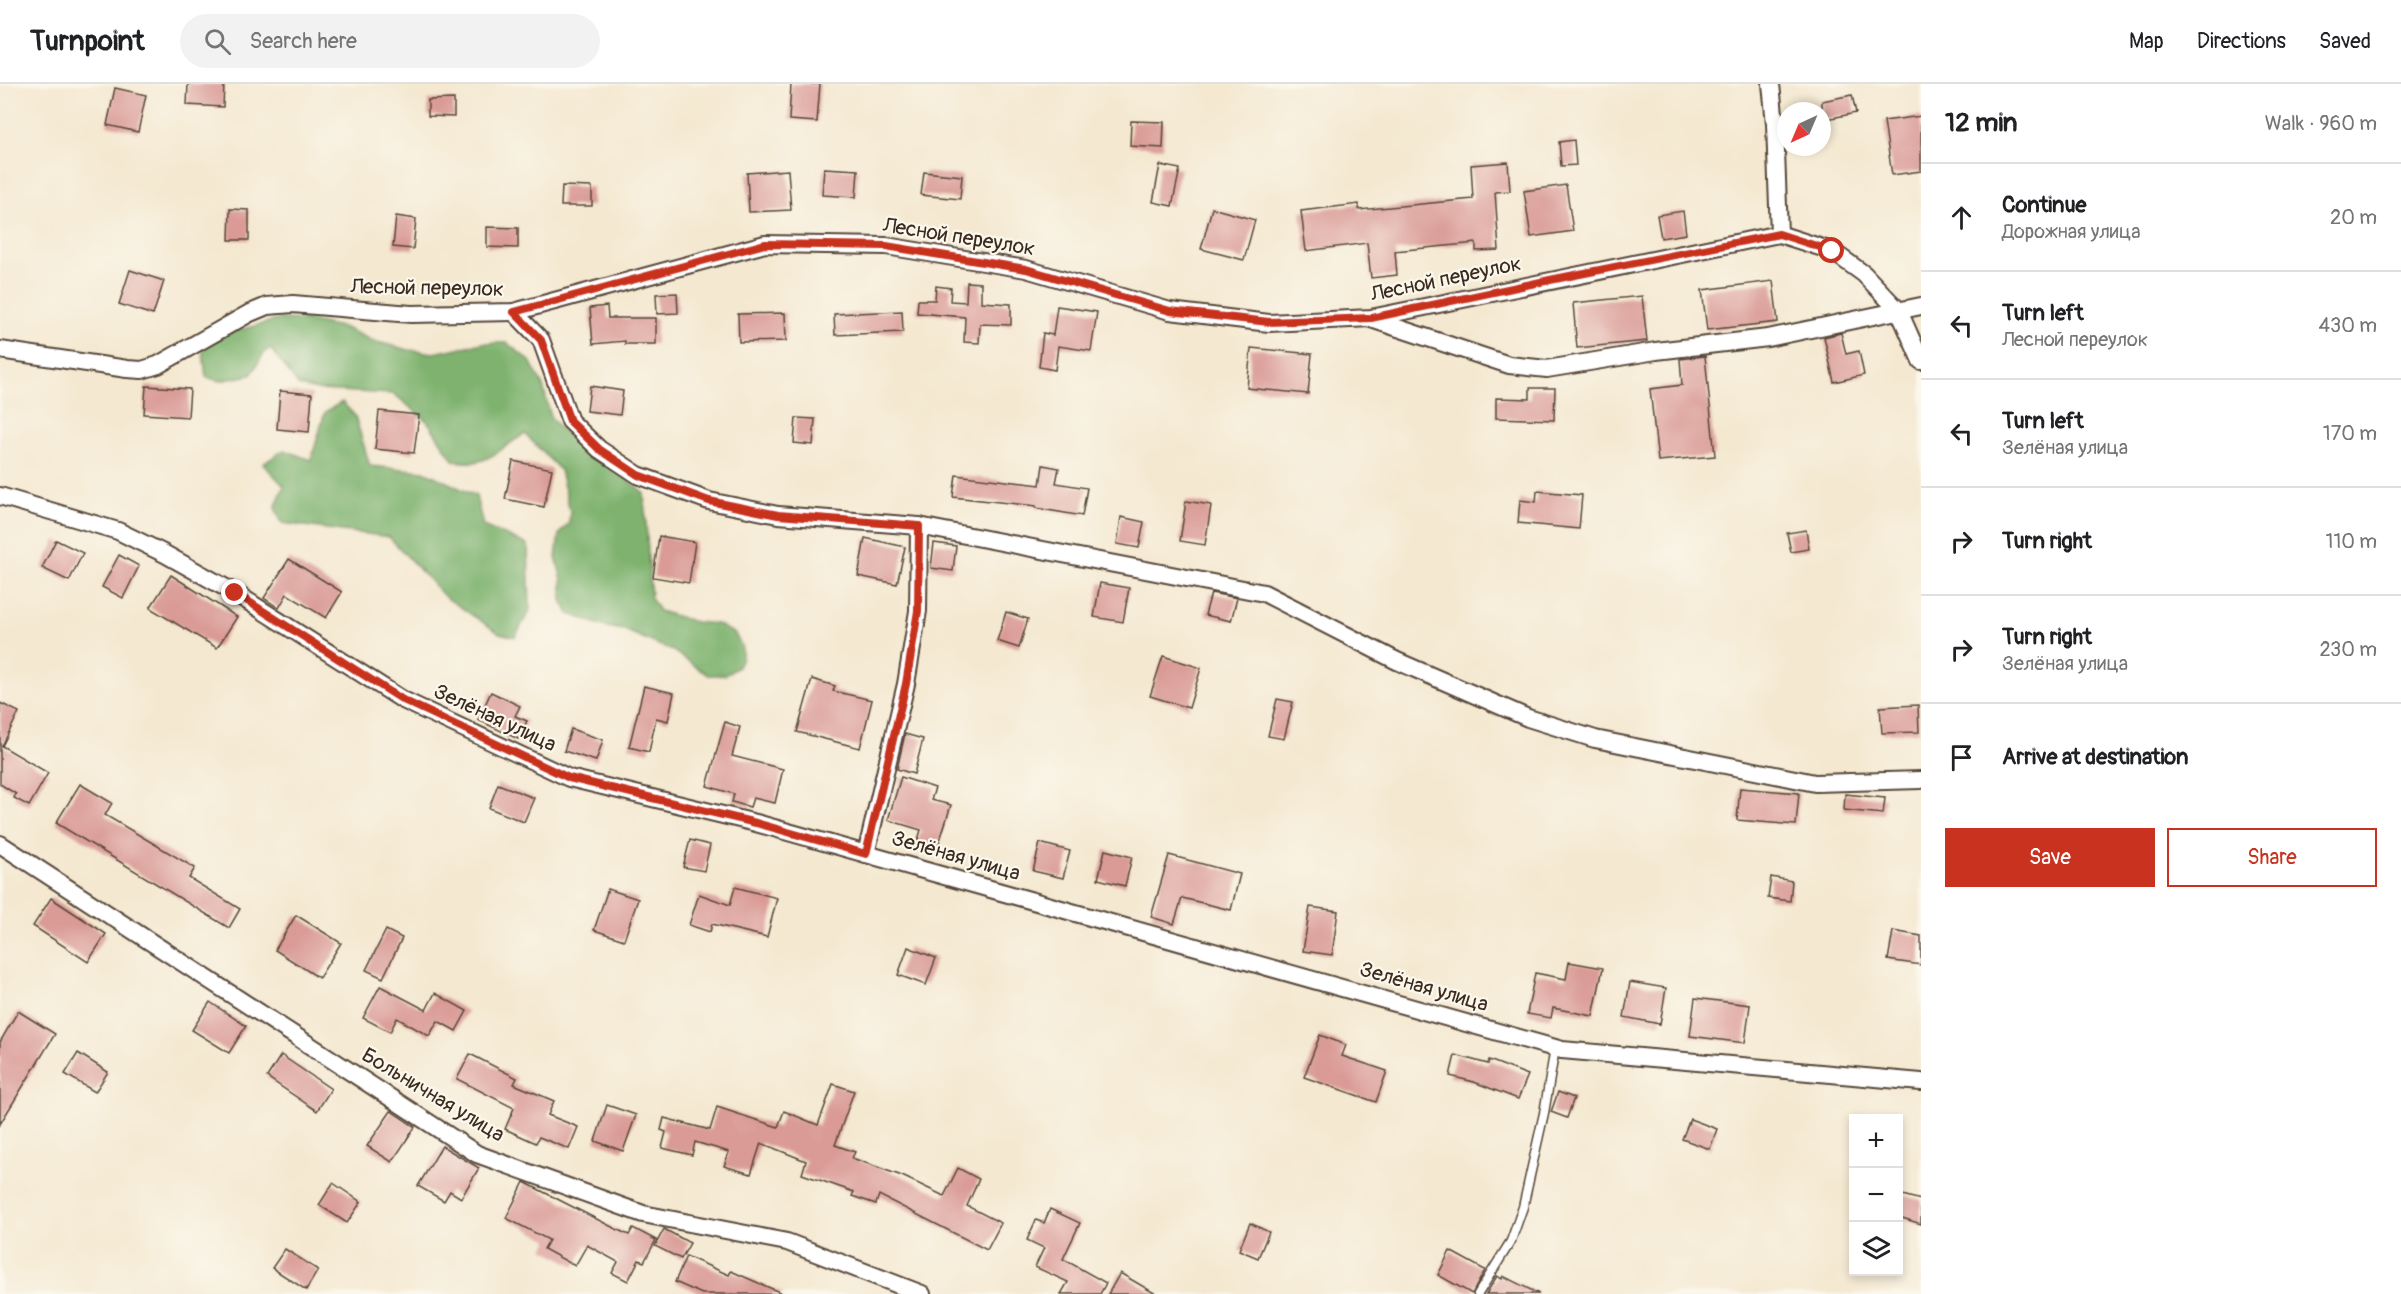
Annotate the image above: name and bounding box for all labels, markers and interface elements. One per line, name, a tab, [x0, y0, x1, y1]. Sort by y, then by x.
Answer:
search box	[180, 14, 600, 68]
text: Turnpoint	[30, 24, 144, 59]
icon: search	[201, 25, 234, 58]
text: Search here	[249, 27, 357, 55]
text: Map	[2129, 28, 2164, 55]
text: Directions	[2197, 28, 2286, 55]
text: Saved	[2319, 28, 2371, 55]
north arrow	[1777, 102, 1831, 156]
text: 12 min	[1945, 107, 2018, 139]
text: Walk · 960 m	[2265, 111, 2377, 136]
text: Continue	[2002, 191, 2086, 219]
icon: ahead	[1945, 201, 1978, 234]
text: 20 m	[2330, 205, 2377, 230]
street label: Лесной переулок	[880, 212, 1037, 262]
text: Дорожная улица	[2002, 219, 2141, 244]
route start	[1818, 237, 1844, 263]
street label: Лесной переулок	[1367, 250, 1524, 308]
street label: Лесной переулок	[349, 273, 504, 303]
text: Turn left	[2002, 299, 2084, 327]
icon: left	[1945, 309, 1978, 342]
text: 430 m	[2318, 313, 2377, 338]
text: Лесной переулок	[2002, 327, 2148, 352]
text: Turn left	[2002, 407, 2084, 435]
icon: left	[1945, 417, 1978, 450]
text: 170 m	[2323, 421, 2377, 446]
text: Зелёная улица	[2002, 435, 2128, 460]
icon: right	[1945, 525, 1978, 558]
text: Turn right	[2002, 527, 2092, 555]
text: 110 m	[2326, 529, 2377, 554]
route end	[221, 579, 247, 605]
text: Turn right	[2002, 623, 2092, 651]
icon: right	[1945, 633, 1978, 666]
text: 230 m	[2320, 637, 2377, 662]
text: Зелёная улица	[2002, 651, 2128, 676]
street label: Зелёная улица	[429, 678, 561, 758]
icon: arrive	[1945, 741, 1978, 774]
text: Arrive at destination	[2002, 743, 2188, 771]
street label: Зелёная улица	[889, 825, 1023, 887]
button: Save	[1945, 828, 2155, 887]
button: Share	[2167, 828, 2377, 887]
street label: Зелёная улица	[1357, 956, 1491, 1018]
street label: Больничная улица	[357, 1042, 509, 1148]
map controls	[1849, 1114, 1903, 1276]
button: +	[1849, 1114, 1903, 1168]
button: −	[1849, 1168, 1903, 1222]
button: layers	[1849, 1222, 1903, 1276]

